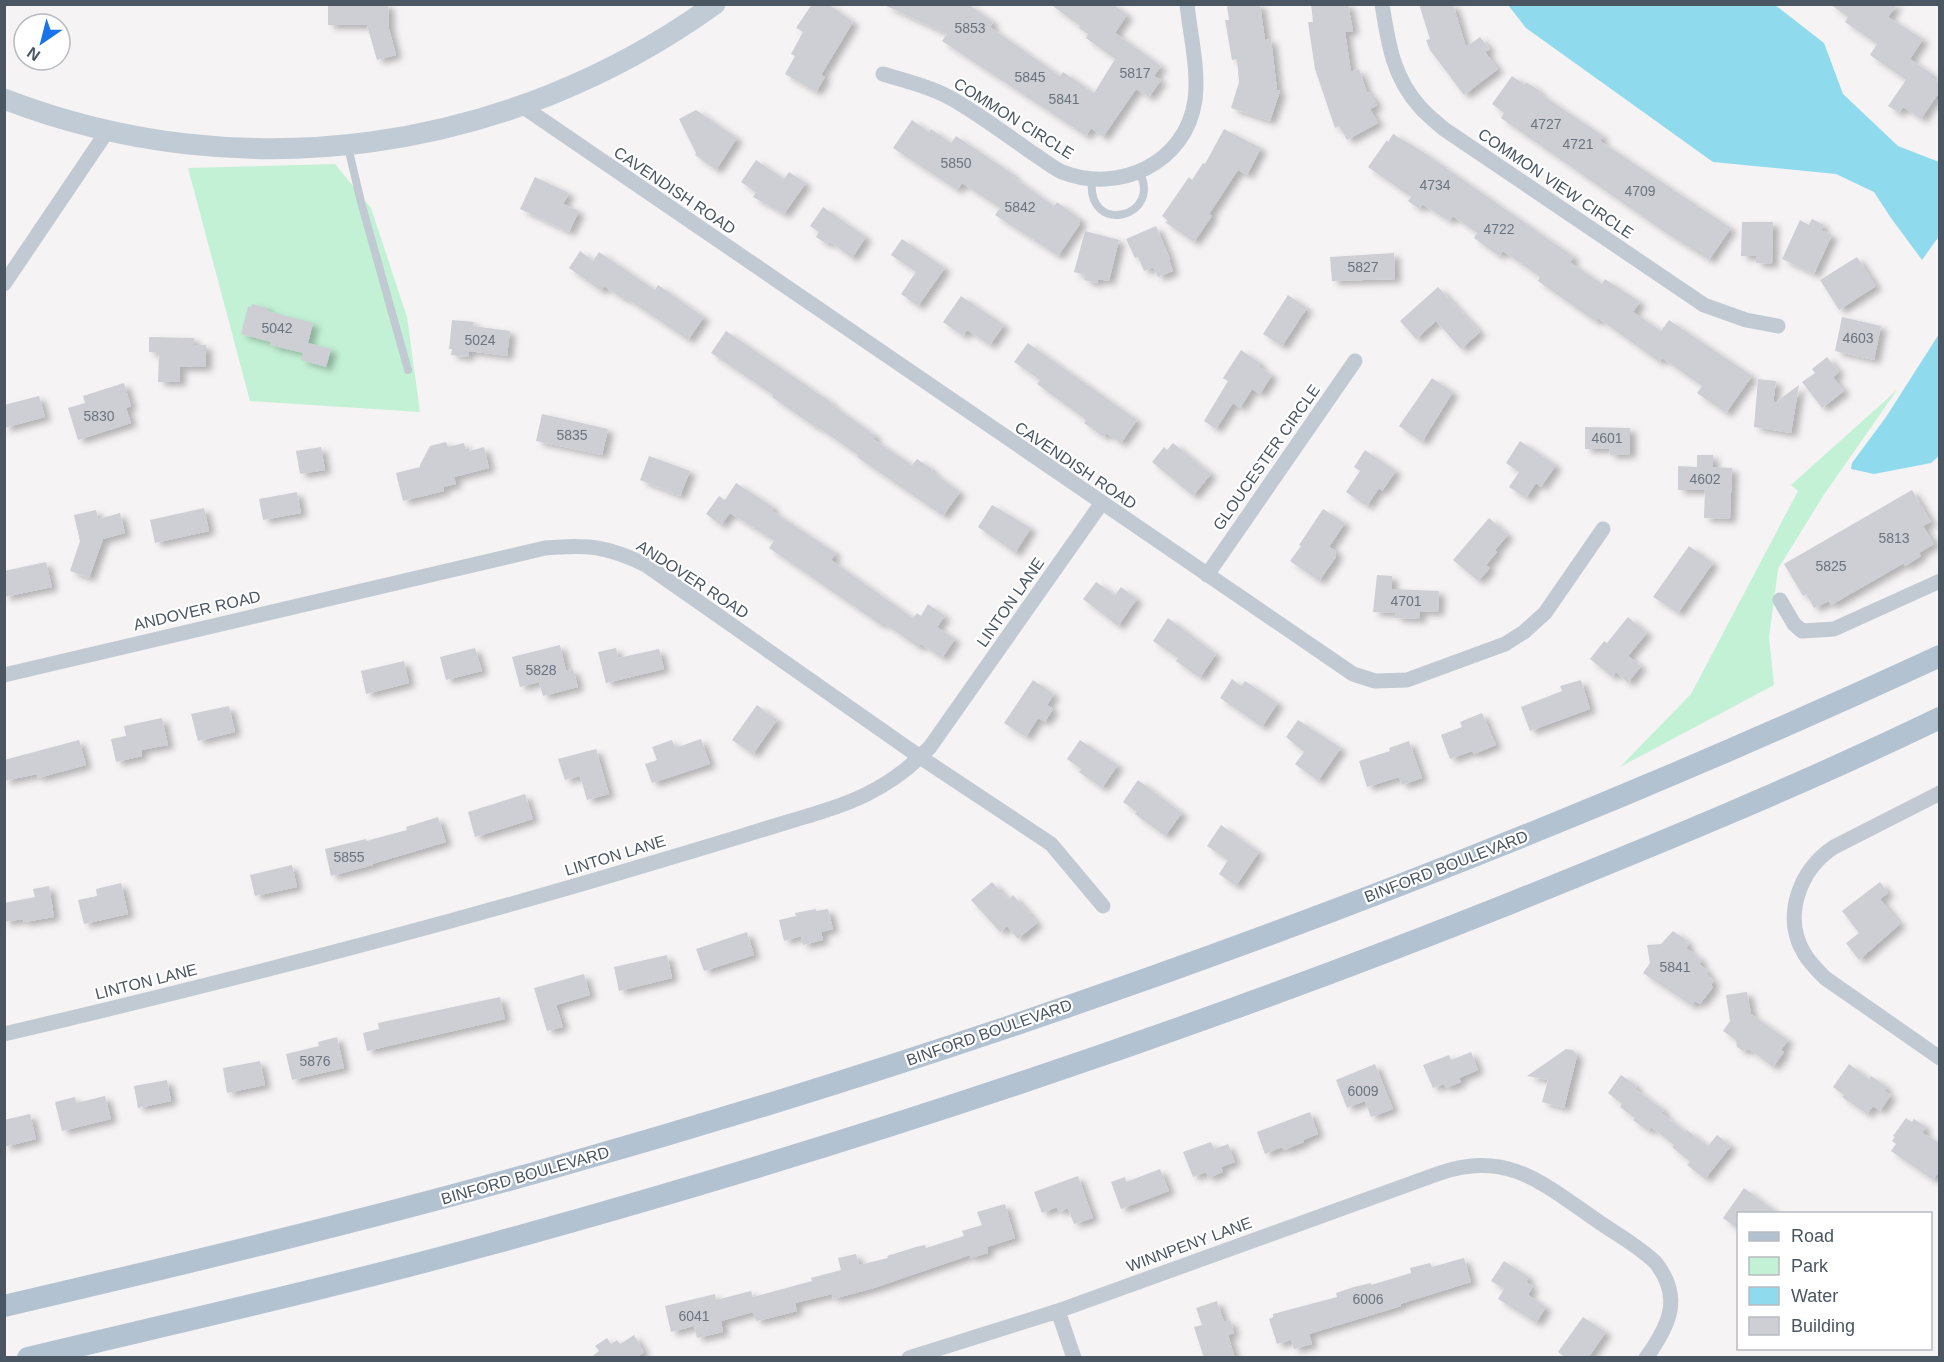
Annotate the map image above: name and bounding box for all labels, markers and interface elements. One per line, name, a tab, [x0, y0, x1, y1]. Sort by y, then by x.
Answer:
north arrow	[12, 12, 72, 72]
house number: 5853	[954, 20, 986, 36]
text: N	[24, 44, 43, 64]
house number: 5817	[1119, 65, 1151, 81]
house number: 5845	[1014, 69, 1046, 85]
street label: COMMON CIRCLE	[951, 75, 1077, 162]
house number: 5841	[1048, 91, 1080, 107]
house number: 4727	[1530, 116, 1562, 132]
street label: COMMON VIEW CIRCLE	[1475, 125, 1636, 242]
house number: 4721	[1562, 136, 1594, 152]
street label: CAVENDISH ROAD	[611, 143, 739, 237]
house number: 5850	[940, 155, 972, 171]
house number: 4734	[1419, 177, 1451, 193]
house number: 4709	[1624, 183, 1656, 199]
house number: 5842	[1004, 199, 1036, 215]
house number: 4722	[1483, 221, 1515, 237]
house number: 5827	[1347, 259, 1379, 275]
house number: 5042	[261, 320, 293, 336]
house number: 4603	[1842, 330, 1874, 346]
house number: 5024	[464, 332, 496, 348]
street label: GLOUCESTER CIRCLE	[1210, 381, 1323, 533]
house number: 5830	[83, 408, 115, 424]
street label: CAVENDISH ROAD	[1012, 418, 1140, 512]
house number: 5835	[556, 427, 588, 443]
house number: 4601	[1591, 430, 1623, 446]
house number: 4602	[1689, 471, 1721, 487]
house number: 5813	[1878, 530, 1910, 546]
street label: ANDOVER ROAD	[634, 537, 752, 622]
street label: LINTON LANE	[973, 555, 1047, 650]
house number: 5825	[1815, 558, 1847, 574]
street label: ANDOVER ROAD	[132, 588, 262, 633]
house number: 4701	[1390, 593, 1422, 609]
house number: 5828	[525, 662, 557, 678]
street label: BINFORD BOULEVARD	[1362, 827, 1530, 906]
street label: LINTON LANE	[563, 832, 668, 879]
house number: 5855	[333, 849, 365, 865]
house number: 5841	[1659, 959, 1691, 975]
street label: LINTON LANE	[93, 961, 199, 1002]
street label: BINFORD BOULEVARD	[904, 996, 1074, 1069]
house number: 5876	[299, 1053, 331, 1069]
house number: 6009	[1347, 1083, 1379, 1099]
street label: BINFORD BOULEVARD	[439, 1143, 611, 1208]
legend	[1737, 1212, 1932, 1350]
street label: WINNPENY LANE	[1124, 1214, 1254, 1275]
text: Road	[1791, 1226, 1834, 1246]
text: Park	[1791, 1256, 1829, 1276]
text: Water	[1791, 1286, 1838, 1306]
house number: 6006	[1352, 1291, 1384, 1307]
house number: 6041	[678, 1308, 710, 1324]
text: Building	[1791, 1316, 1855, 1336]

